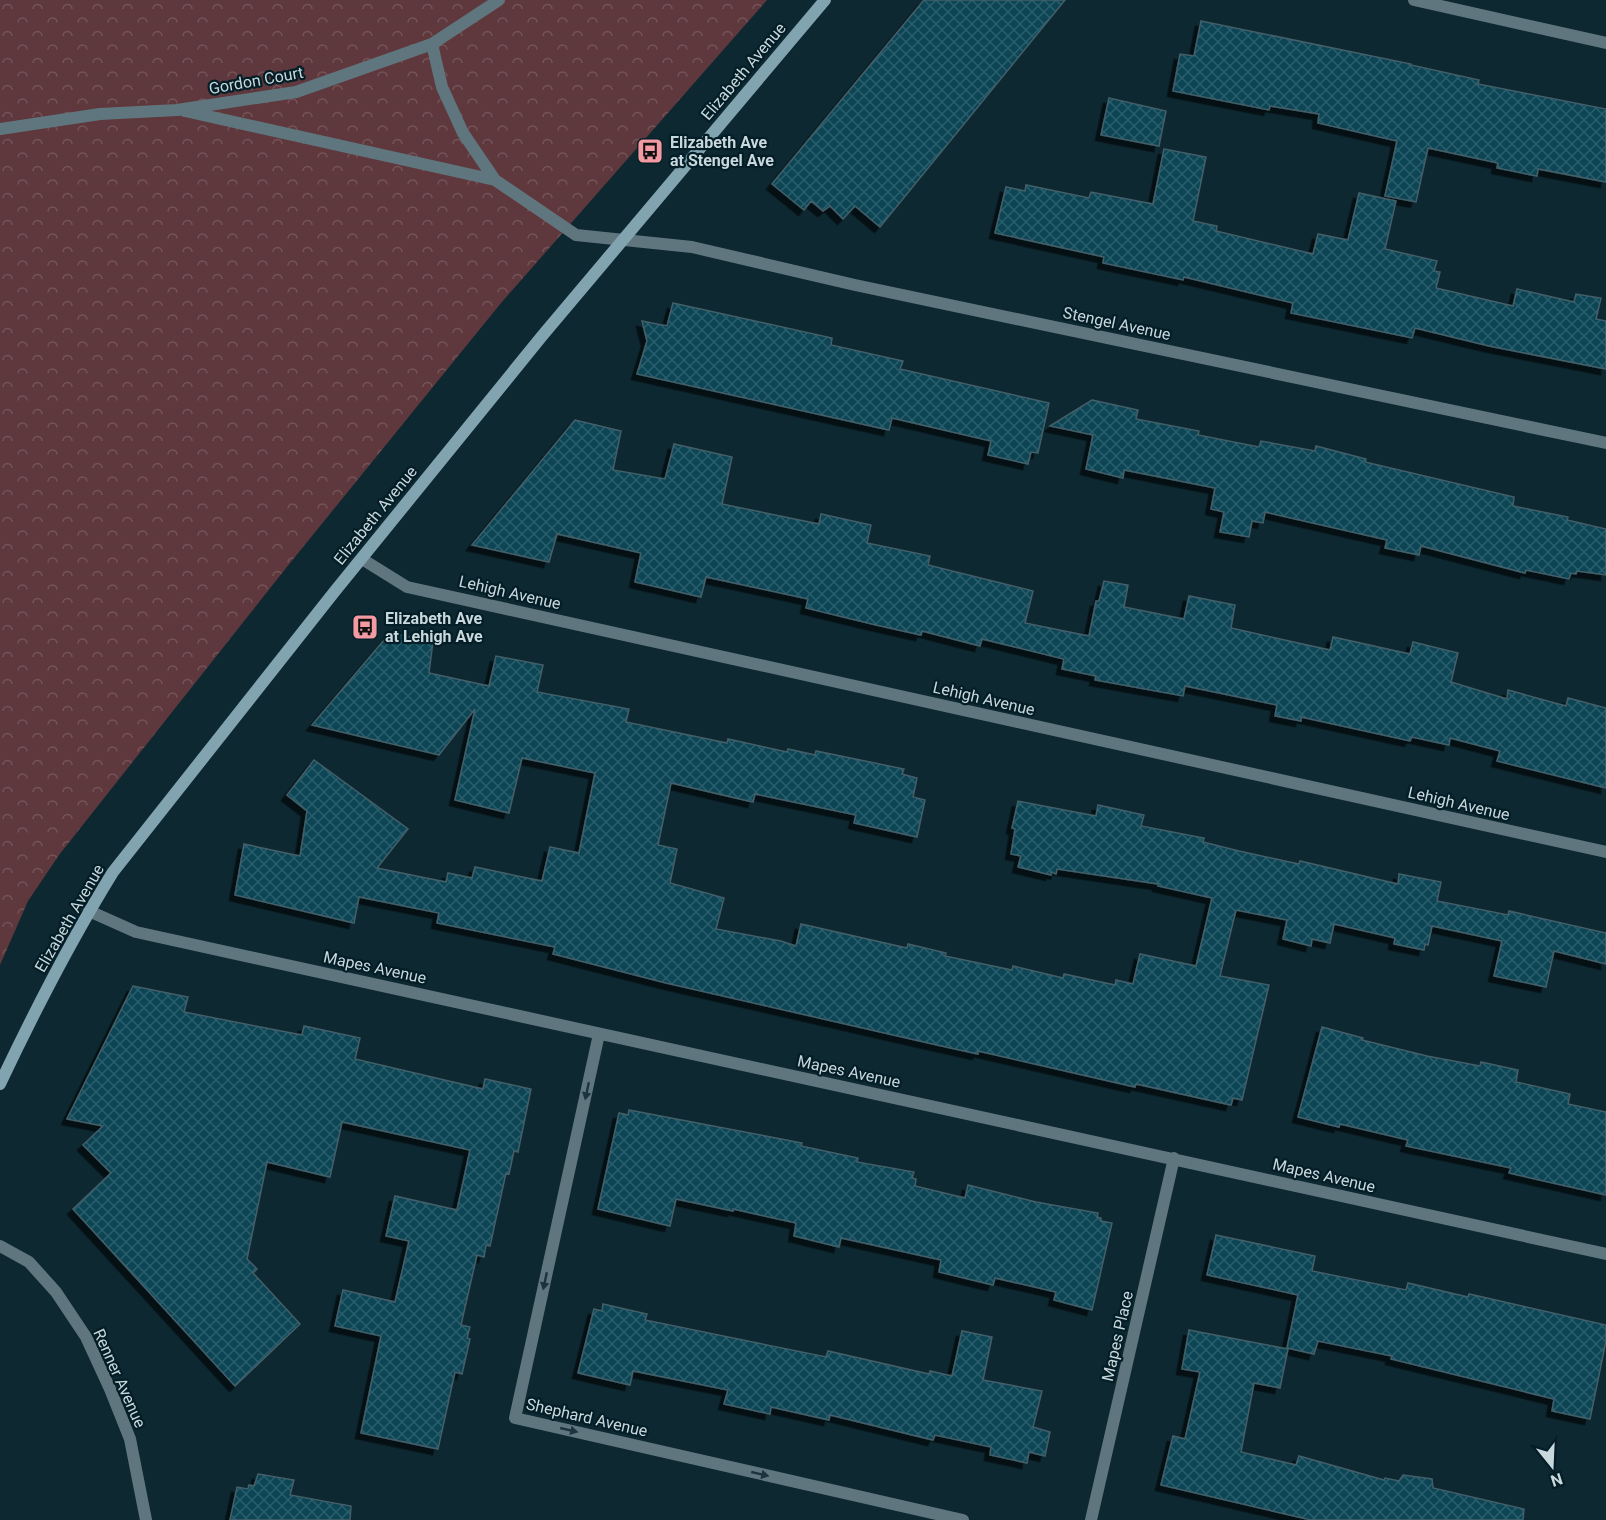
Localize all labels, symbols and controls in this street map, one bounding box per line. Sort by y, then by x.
street label: Elizabeth Avenue [697,19,790,124]
street label: Gordon Court [207,63,305,98]
place label: Elizabeth Ave at Stengel Ave [670,133,774,170]
bus stop icon: Elizabeth Ave at Stengel Ave [635,136,665,166]
street label: Stengel Avenue [1061,303,1173,344]
street label: Elizabeth Avenue [330,462,421,568]
street label: Lehigh Avenue [457,572,563,613]
place label: Elizabeth Ave at Lehigh Ave [385,609,483,646]
bus stop icon: Elizabeth Ave at Lehigh Ave [350,612,380,642]
street label: Lehigh Avenue [931,678,1037,719]
street label: Lehigh Avenue [1406,783,1512,824]
street label: Elizabeth Avenue [31,861,108,976]
street label: Mapes Avenue [322,947,428,988]
street label: Mapes Avenue [796,1051,902,1092]
one-way arrow [582,1082,591,1101]
street label: Mapes Avenue [1271,1154,1377,1197]
one-way arrow [540,1272,549,1291]
street label: Mapes Place [1098,1289,1137,1383]
street label: Renner Avenue [89,1326,150,1431]
street label: Shephard Avenue [524,1394,649,1441]
one-way arrow [560,1426,579,1436]
north arrow [1522,1436,1582,1496]
one-way arrow [750,1469,769,1479]
text: N [1548,1469,1565,1491]

